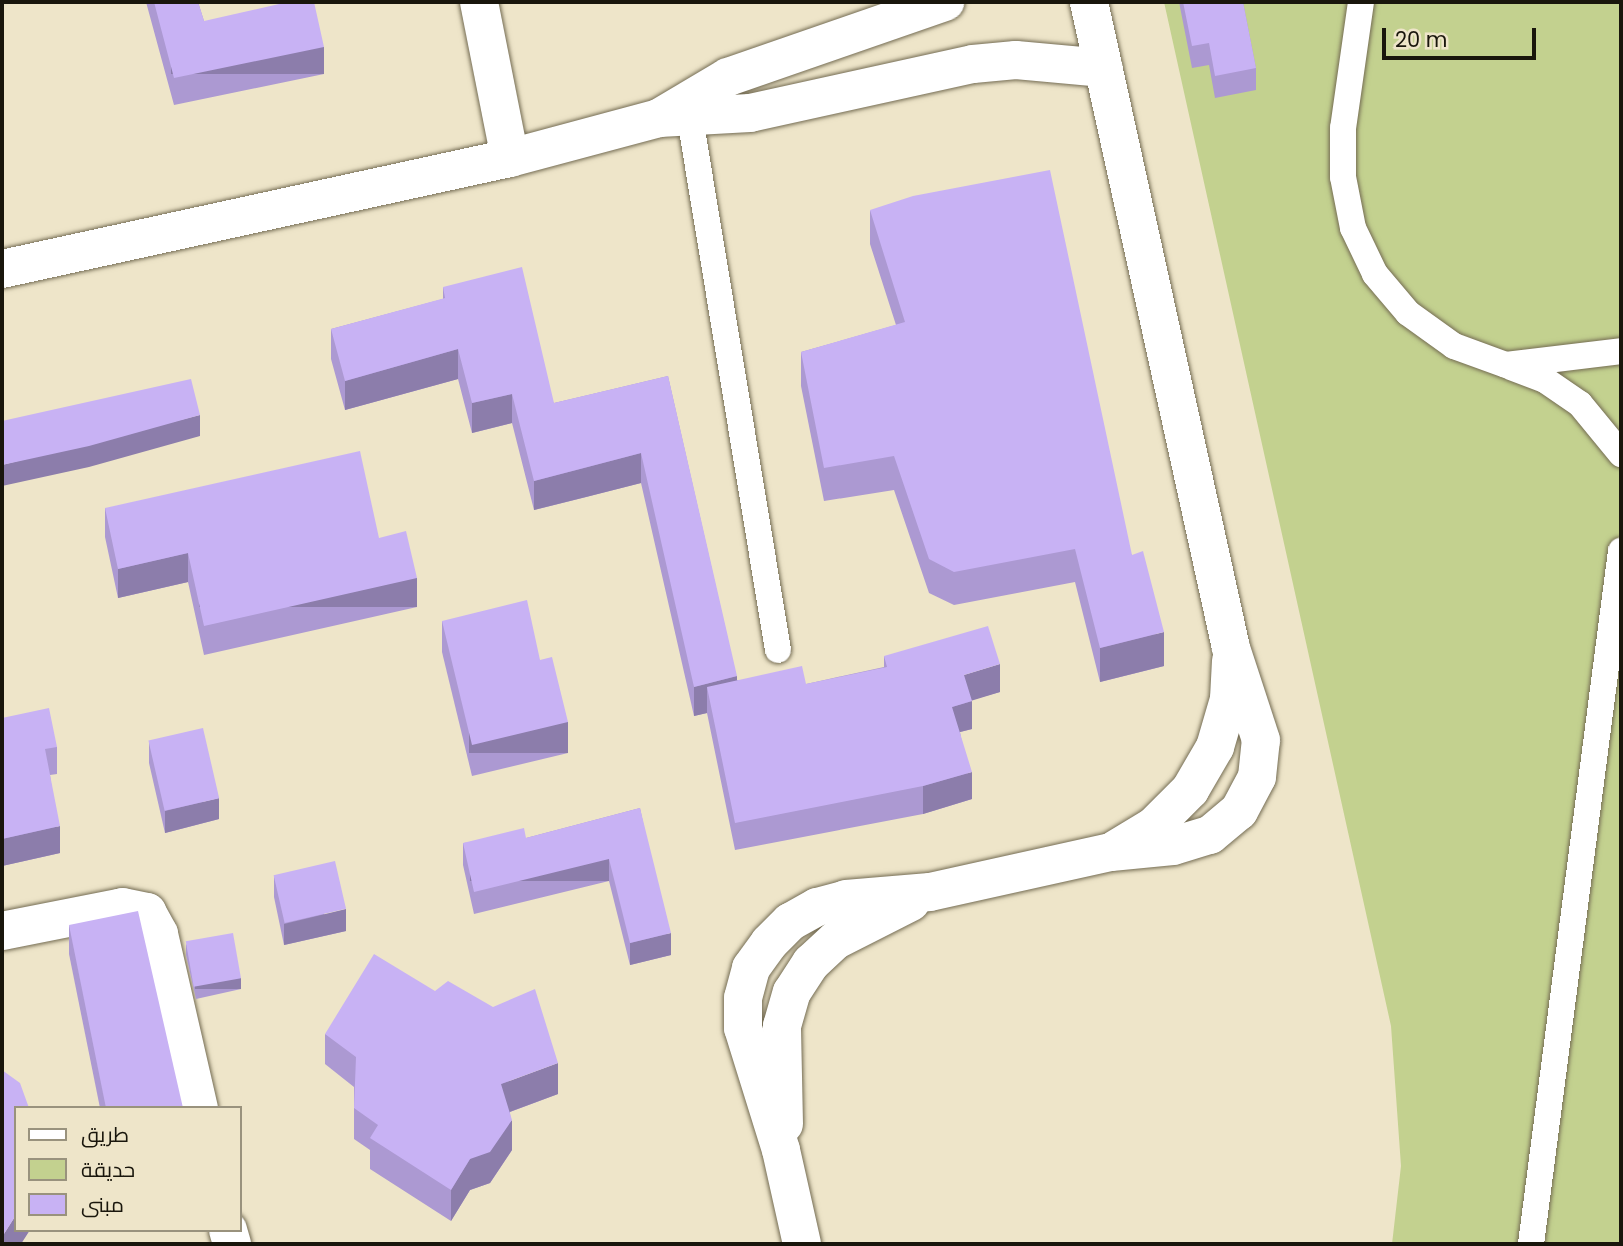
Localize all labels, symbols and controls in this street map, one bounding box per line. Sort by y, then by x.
scale bar [1385,14,1539,58]
text: 20 m [1395,25,1448,54]
legend [14,1106,242,1232]
text: طريق [81,1120,129,1149]
text: حديقة [81,1155,135,1184]
text: مبنى [81,1190,124,1219]

